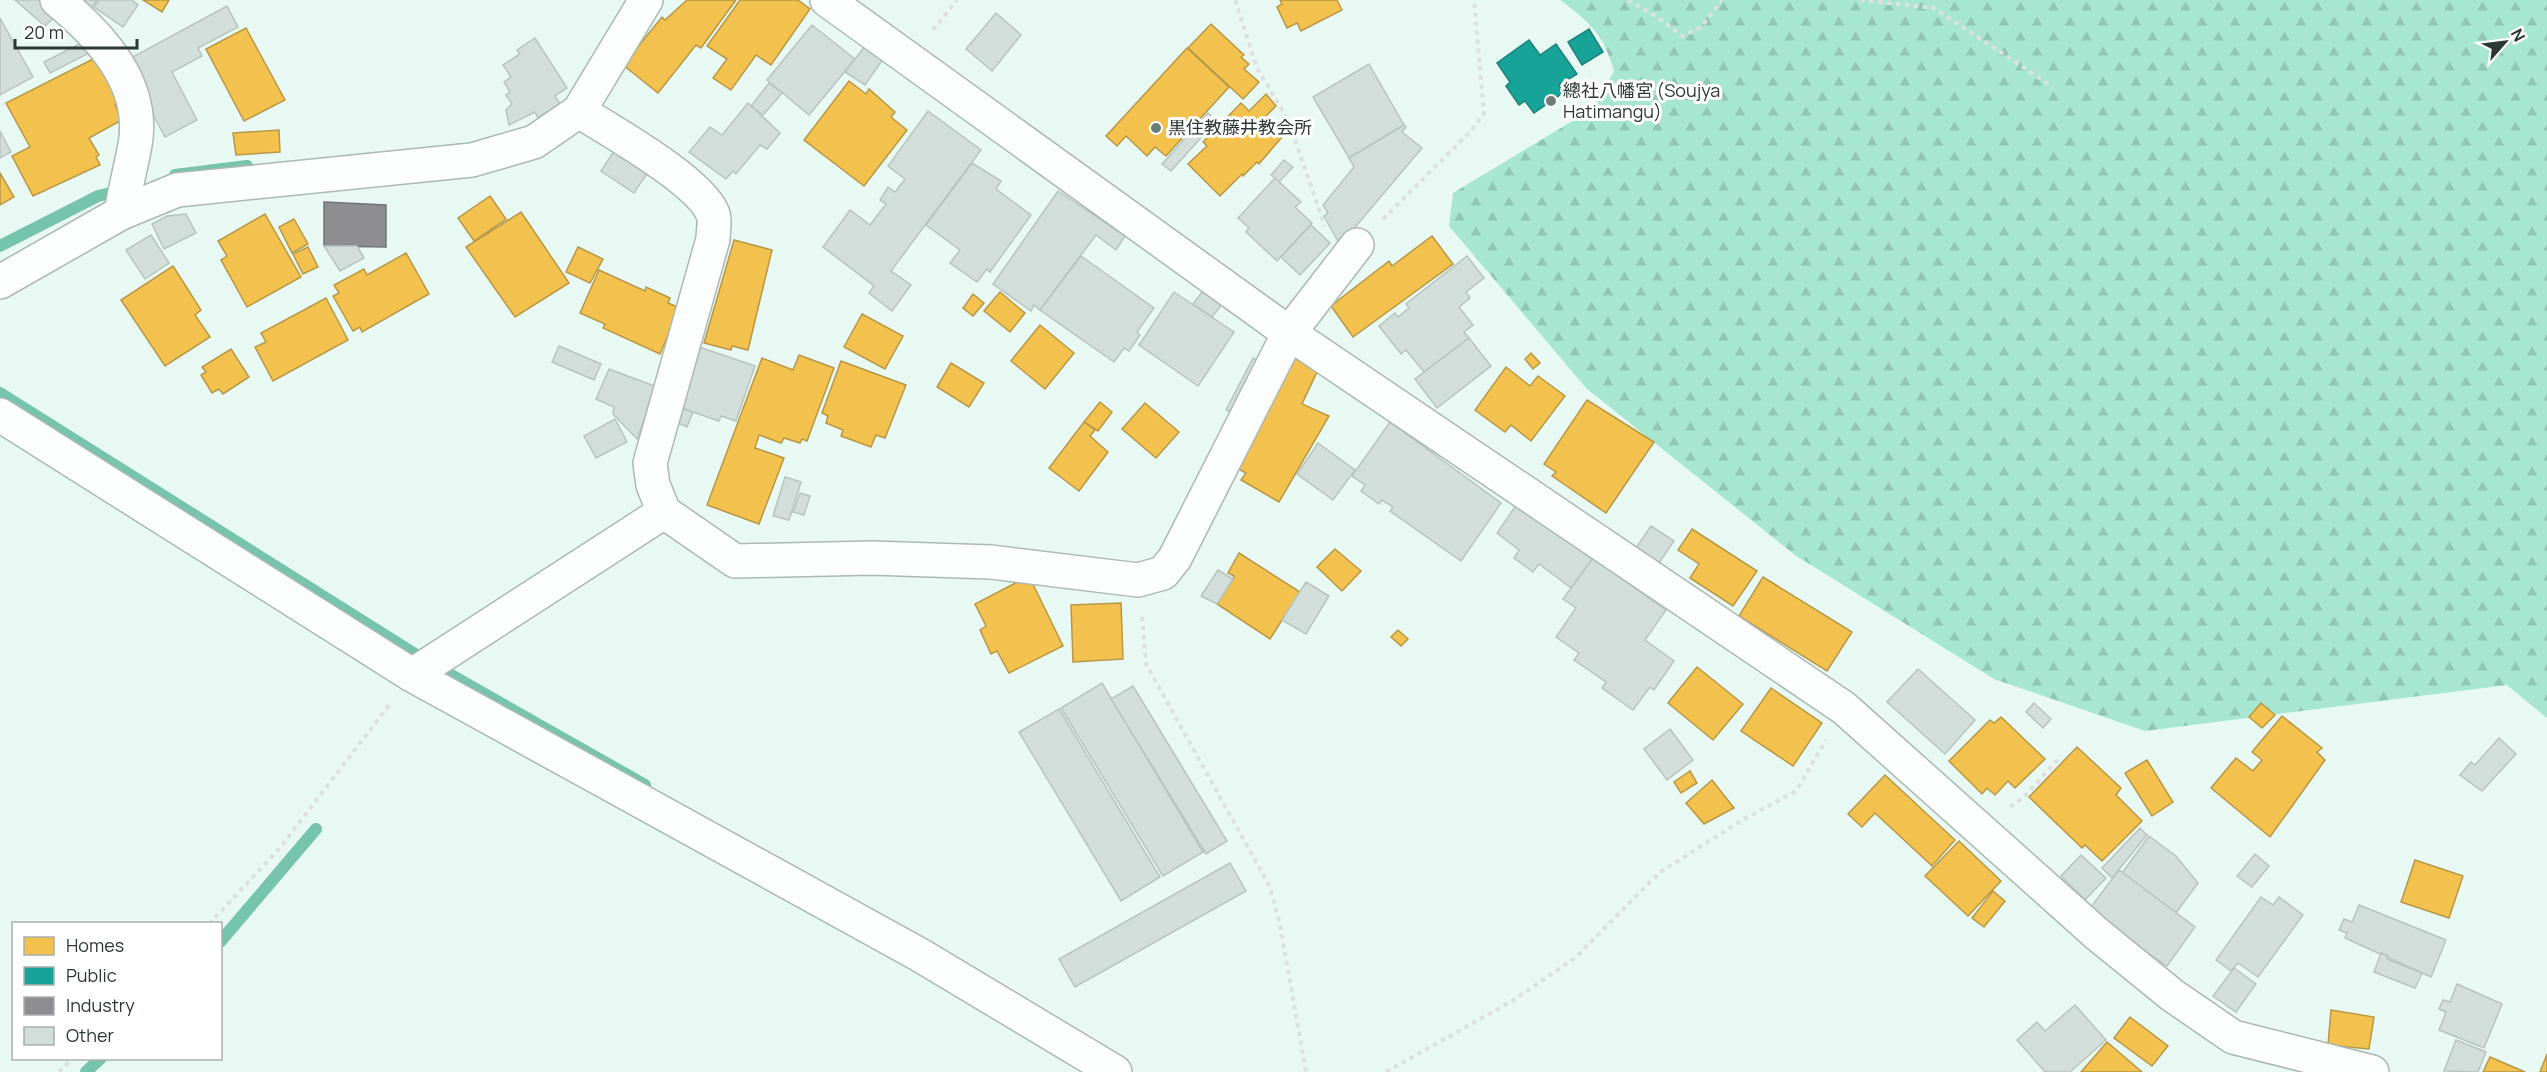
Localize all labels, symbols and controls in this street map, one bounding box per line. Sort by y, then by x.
scale bar [15,12,136,50]
north arrow [2475,12,2535,72]
text: 20 m [24,20,64,44]
text: N [2506,25,2531,45]
place label: 總社八幡宮 (Soujya Hatimangu) [1563,78,1720,123]
marker: 總社八幡宮 (Soujya Hatimangu) [1544,94,1558,108]
place label: 黒住教藤井教会所 [1168,115,1312,139]
marker: 黒住教藤井教会所 [1149,121,1163,135]
legend [12,922,222,1060]
text: Homes [66,933,124,957]
text: Public [66,963,117,987]
text: Industry [66,993,135,1017]
text: Other [66,1023,114,1047]

